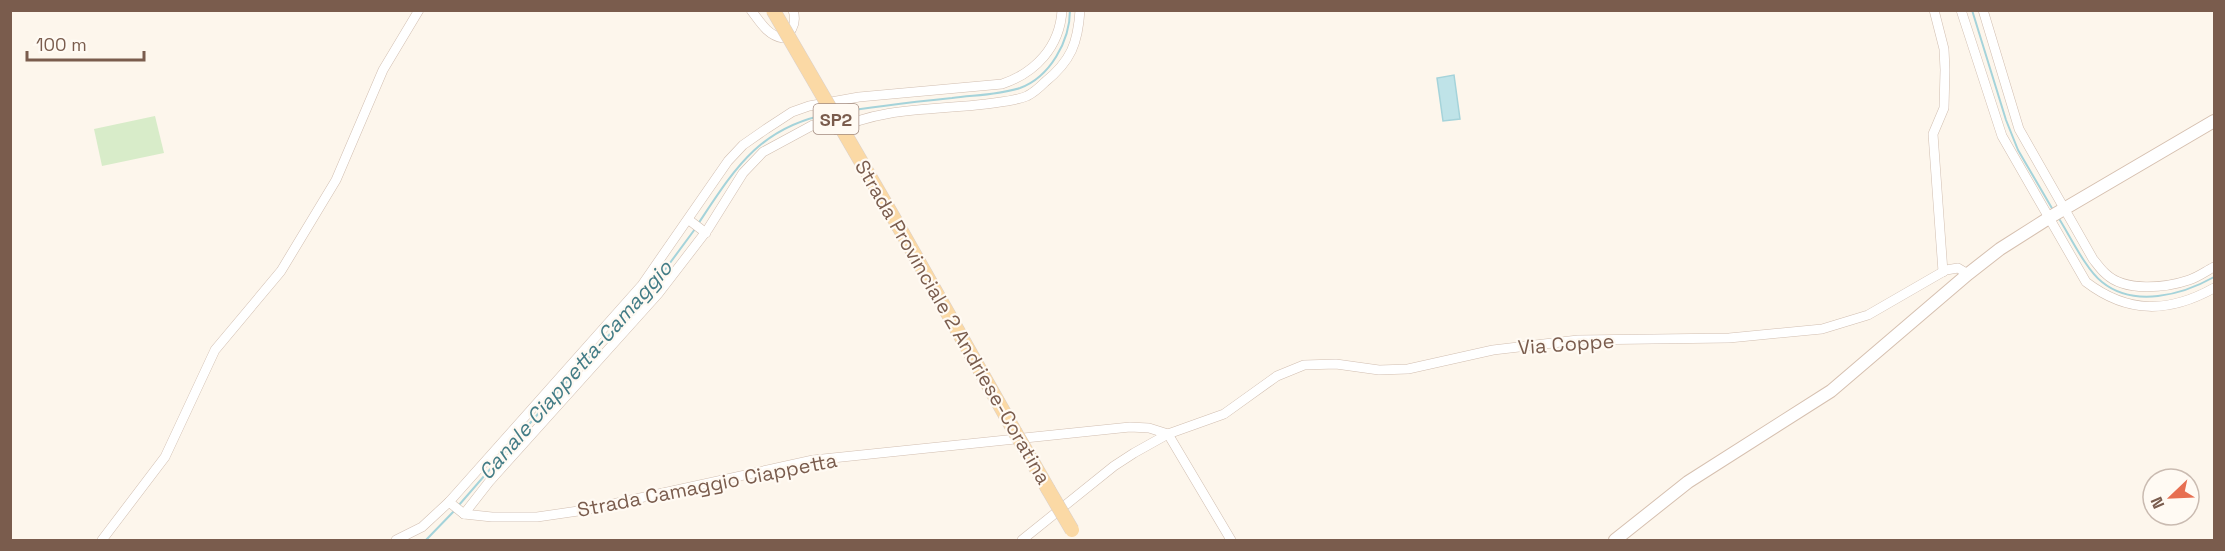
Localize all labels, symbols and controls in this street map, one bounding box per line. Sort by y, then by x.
scale bar [27,24,144,62]
text: 100 m [36,33,87,56]
road number: SP2 [814,104,858,134]
street label: Strada Provinciale 2 Andriese-Coratina [849,155,1057,489]
water label: Canale Ciappetta-Camaggio [472,254,678,485]
street label: Via Coppe [1517,328,1615,360]
street label: Strada Camaggio Ciappetta [575,447,839,523]
north arrow [2141,467,2201,527]
text: N [2146,494,2169,512]

